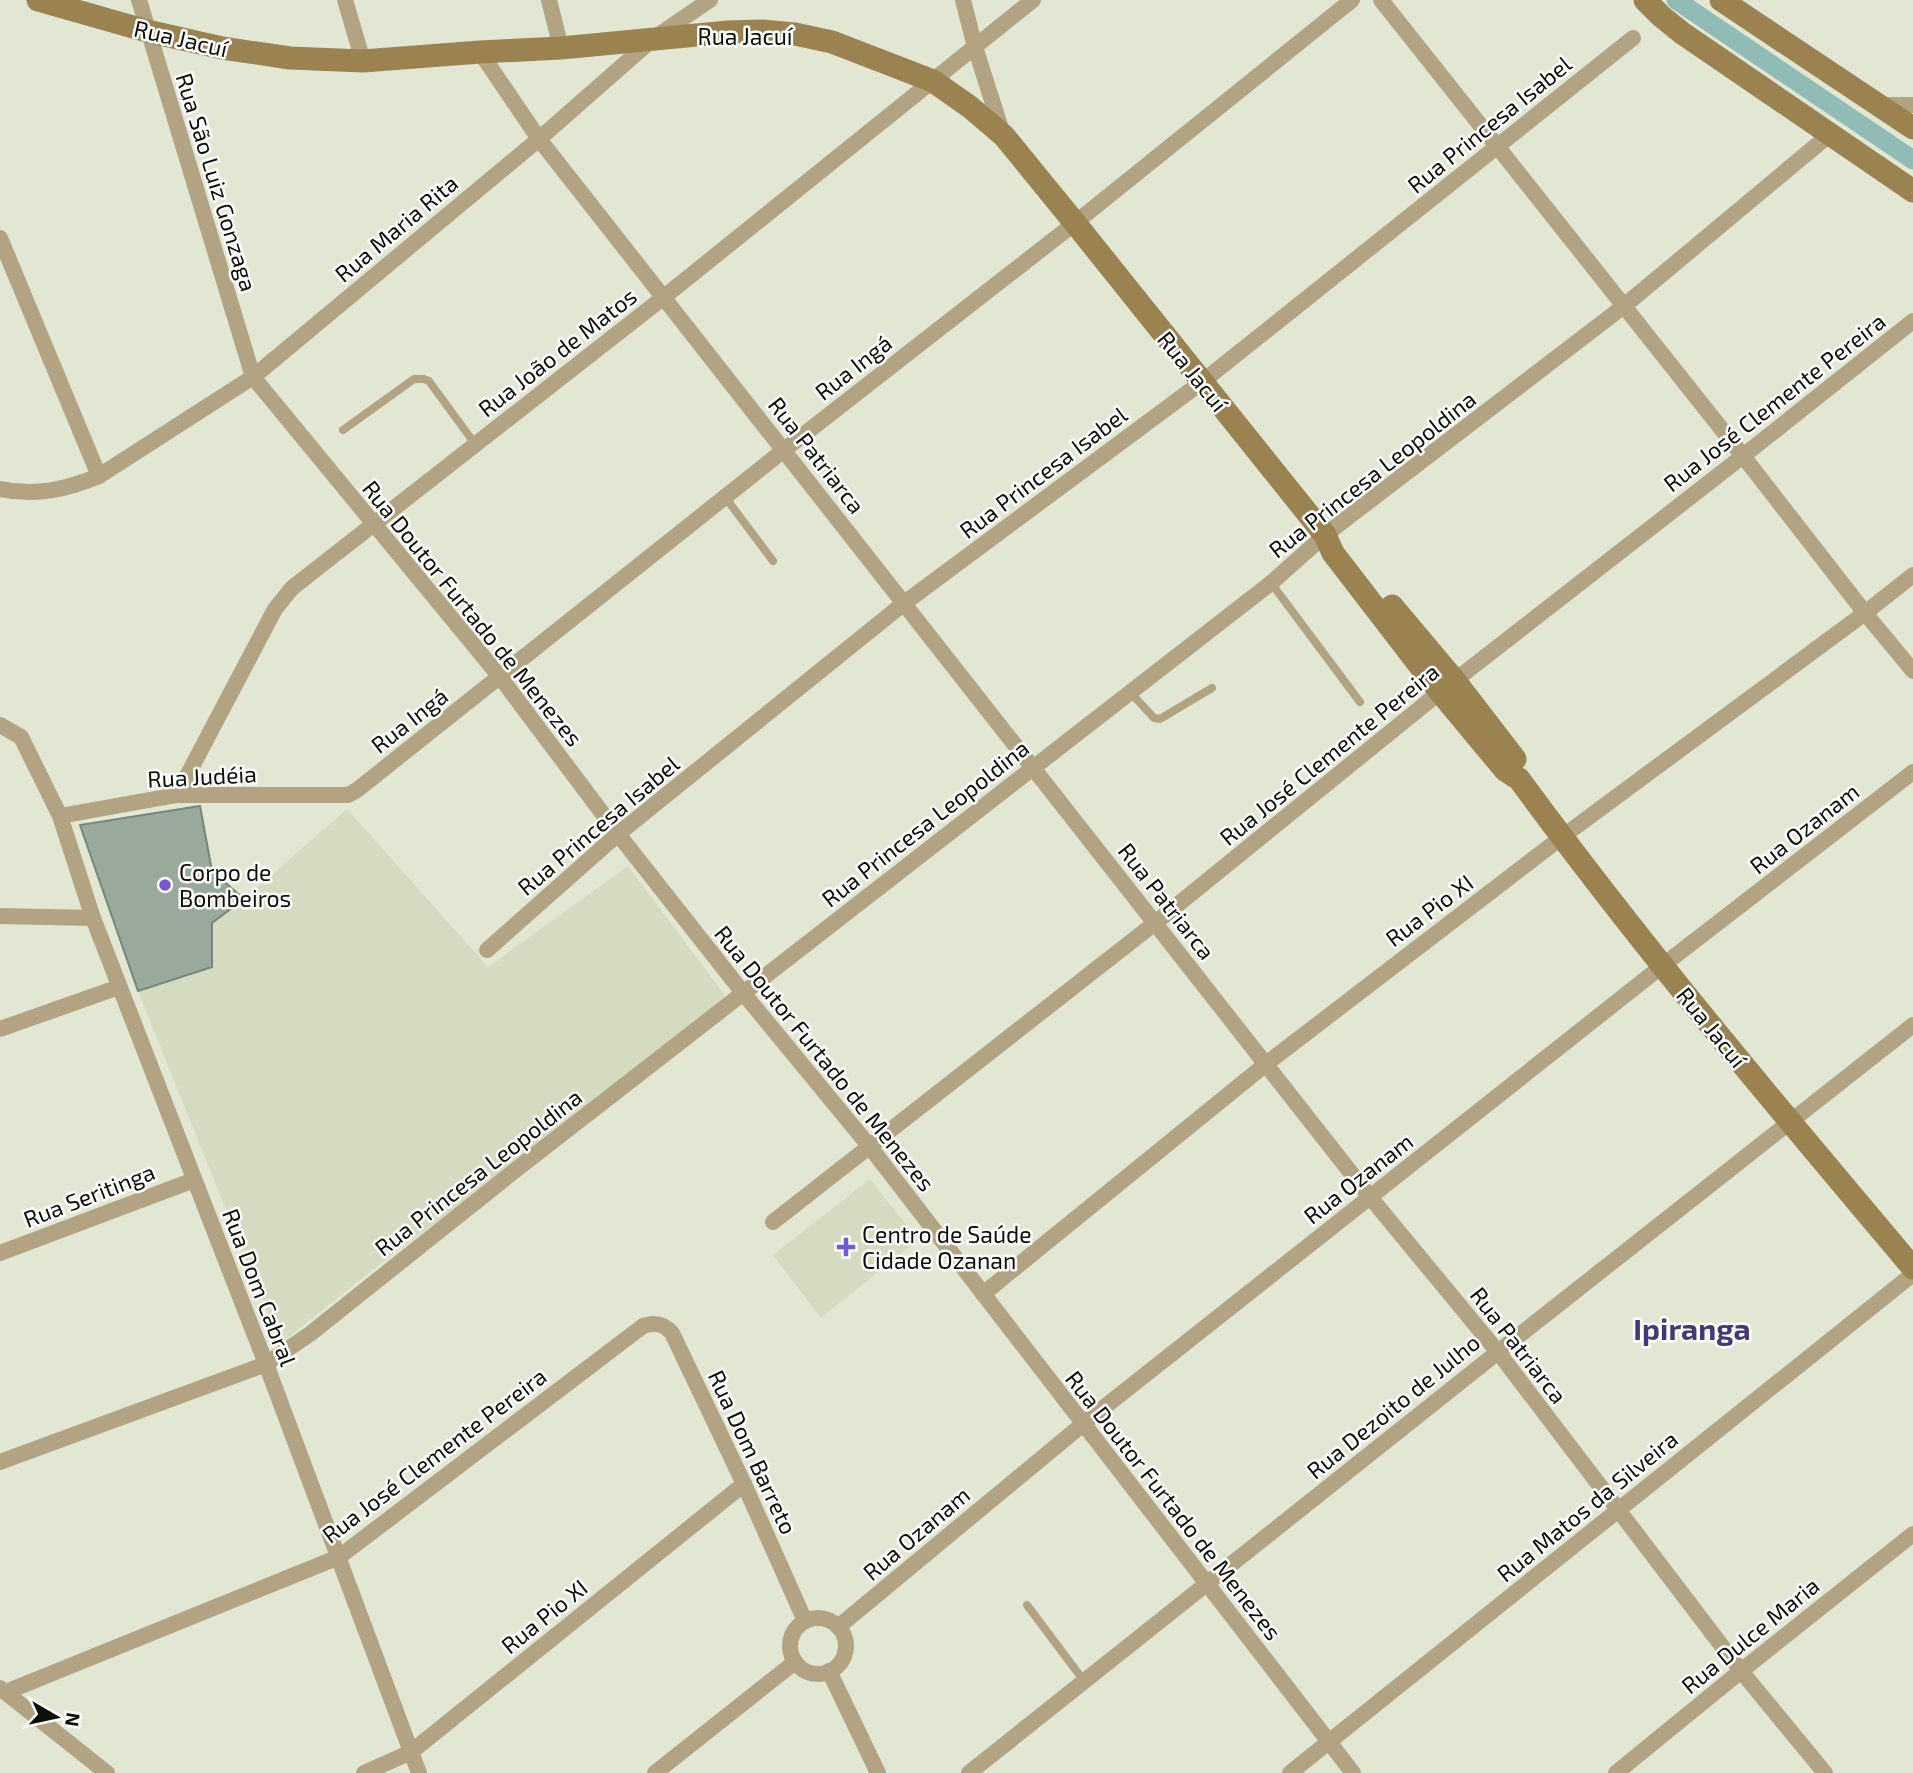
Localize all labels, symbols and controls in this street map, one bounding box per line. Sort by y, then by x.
street label: Rua Jacuí [131,14,232,63]
street label: Rua Jacuí [697,22,794,50]
street label: Rua Princesa Isabel [1402,49,1577,199]
street label: Rua São Luiz Gonzaga [170,69,264,295]
street label: Rua Maria Rita [329,168,463,288]
street label: Rua João de Matos [472,281,642,423]
street label: Rua José Clemente Pereira [1658,307,1890,497]
street label: Rua Jacuí [1152,325,1235,418]
street label: Rua Ingá [809,328,897,406]
street label: Rua Princesa Leopoldina [1263,384,1481,564]
street label: Rua Patriarca [763,391,871,519]
street label: Rua Princesa Isabel [954,400,1132,544]
street label: Rua Doutor Furtado de Menezes [357,474,589,752]
street label: Rua José Clemente Pereira [1214,657,1444,851]
street label: Rua Ingá [365,681,453,759]
street label: Rua Princesa Leopoldina [816,733,1034,913]
street label: Rua Princesa Isabel [511,749,685,901]
street label: Rua Judéia [147,759,257,793]
street label: Rua Ozanam [1744,777,1864,879]
street label: Rua Patriarca [1113,837,1221,965]
place label: Corpo de Bombeiros [179,858,291,912]
street label: Rua Pio XI [1380,868,1478,952]
marker: Corpo de Bombeiros [157,877,173,893]
street label: Rua Doutor Furtado de Menezes [709,919,941,1197]
street label: Rua Jacuí [1671,981,1754,1074]
street label: Rua Princesa Leopoldina [369,1082,587,1262]
street label: Rua Ozanam [1298,1127,1418,1229]
street label: Rua Seritinga [19,1157,159,1233]
street label: Rua Dom Cabral [217,1204,303,1370]
place label: Centro de Saúde Cidade Ozanan [862,1220,1032,1274]
marker: Centro de Saúde Cidade Ozanan [836,1237,856,1257]
street label: Rua Patriarca [1465,1281,1573,1409]
district label: Ipiranga [1633,1310,1751,1346]
street label: Rua Dezoito de Julho [1301,1328,1485,1484]
street label: Rua José Clemente Pereira [316,1361,552,1549]
street label: Rua Dom Barreto [703,1365,803,1539]
street label: Rua Doutor Furtado de Menezes [1060,1365,1288,1645]
street label: Rua Matos da Silveira [1491,1425,1683,1587]
street label: Rua Ozanam [857,1480,975,1586]
street label: Rua Dulce Maria [1675,1571,1825,1699]
street label: Rua Pio XI [495,1573,593,1659]
north arrow [21,1682,91,1752]
text: N [61,1711,86,1728]

